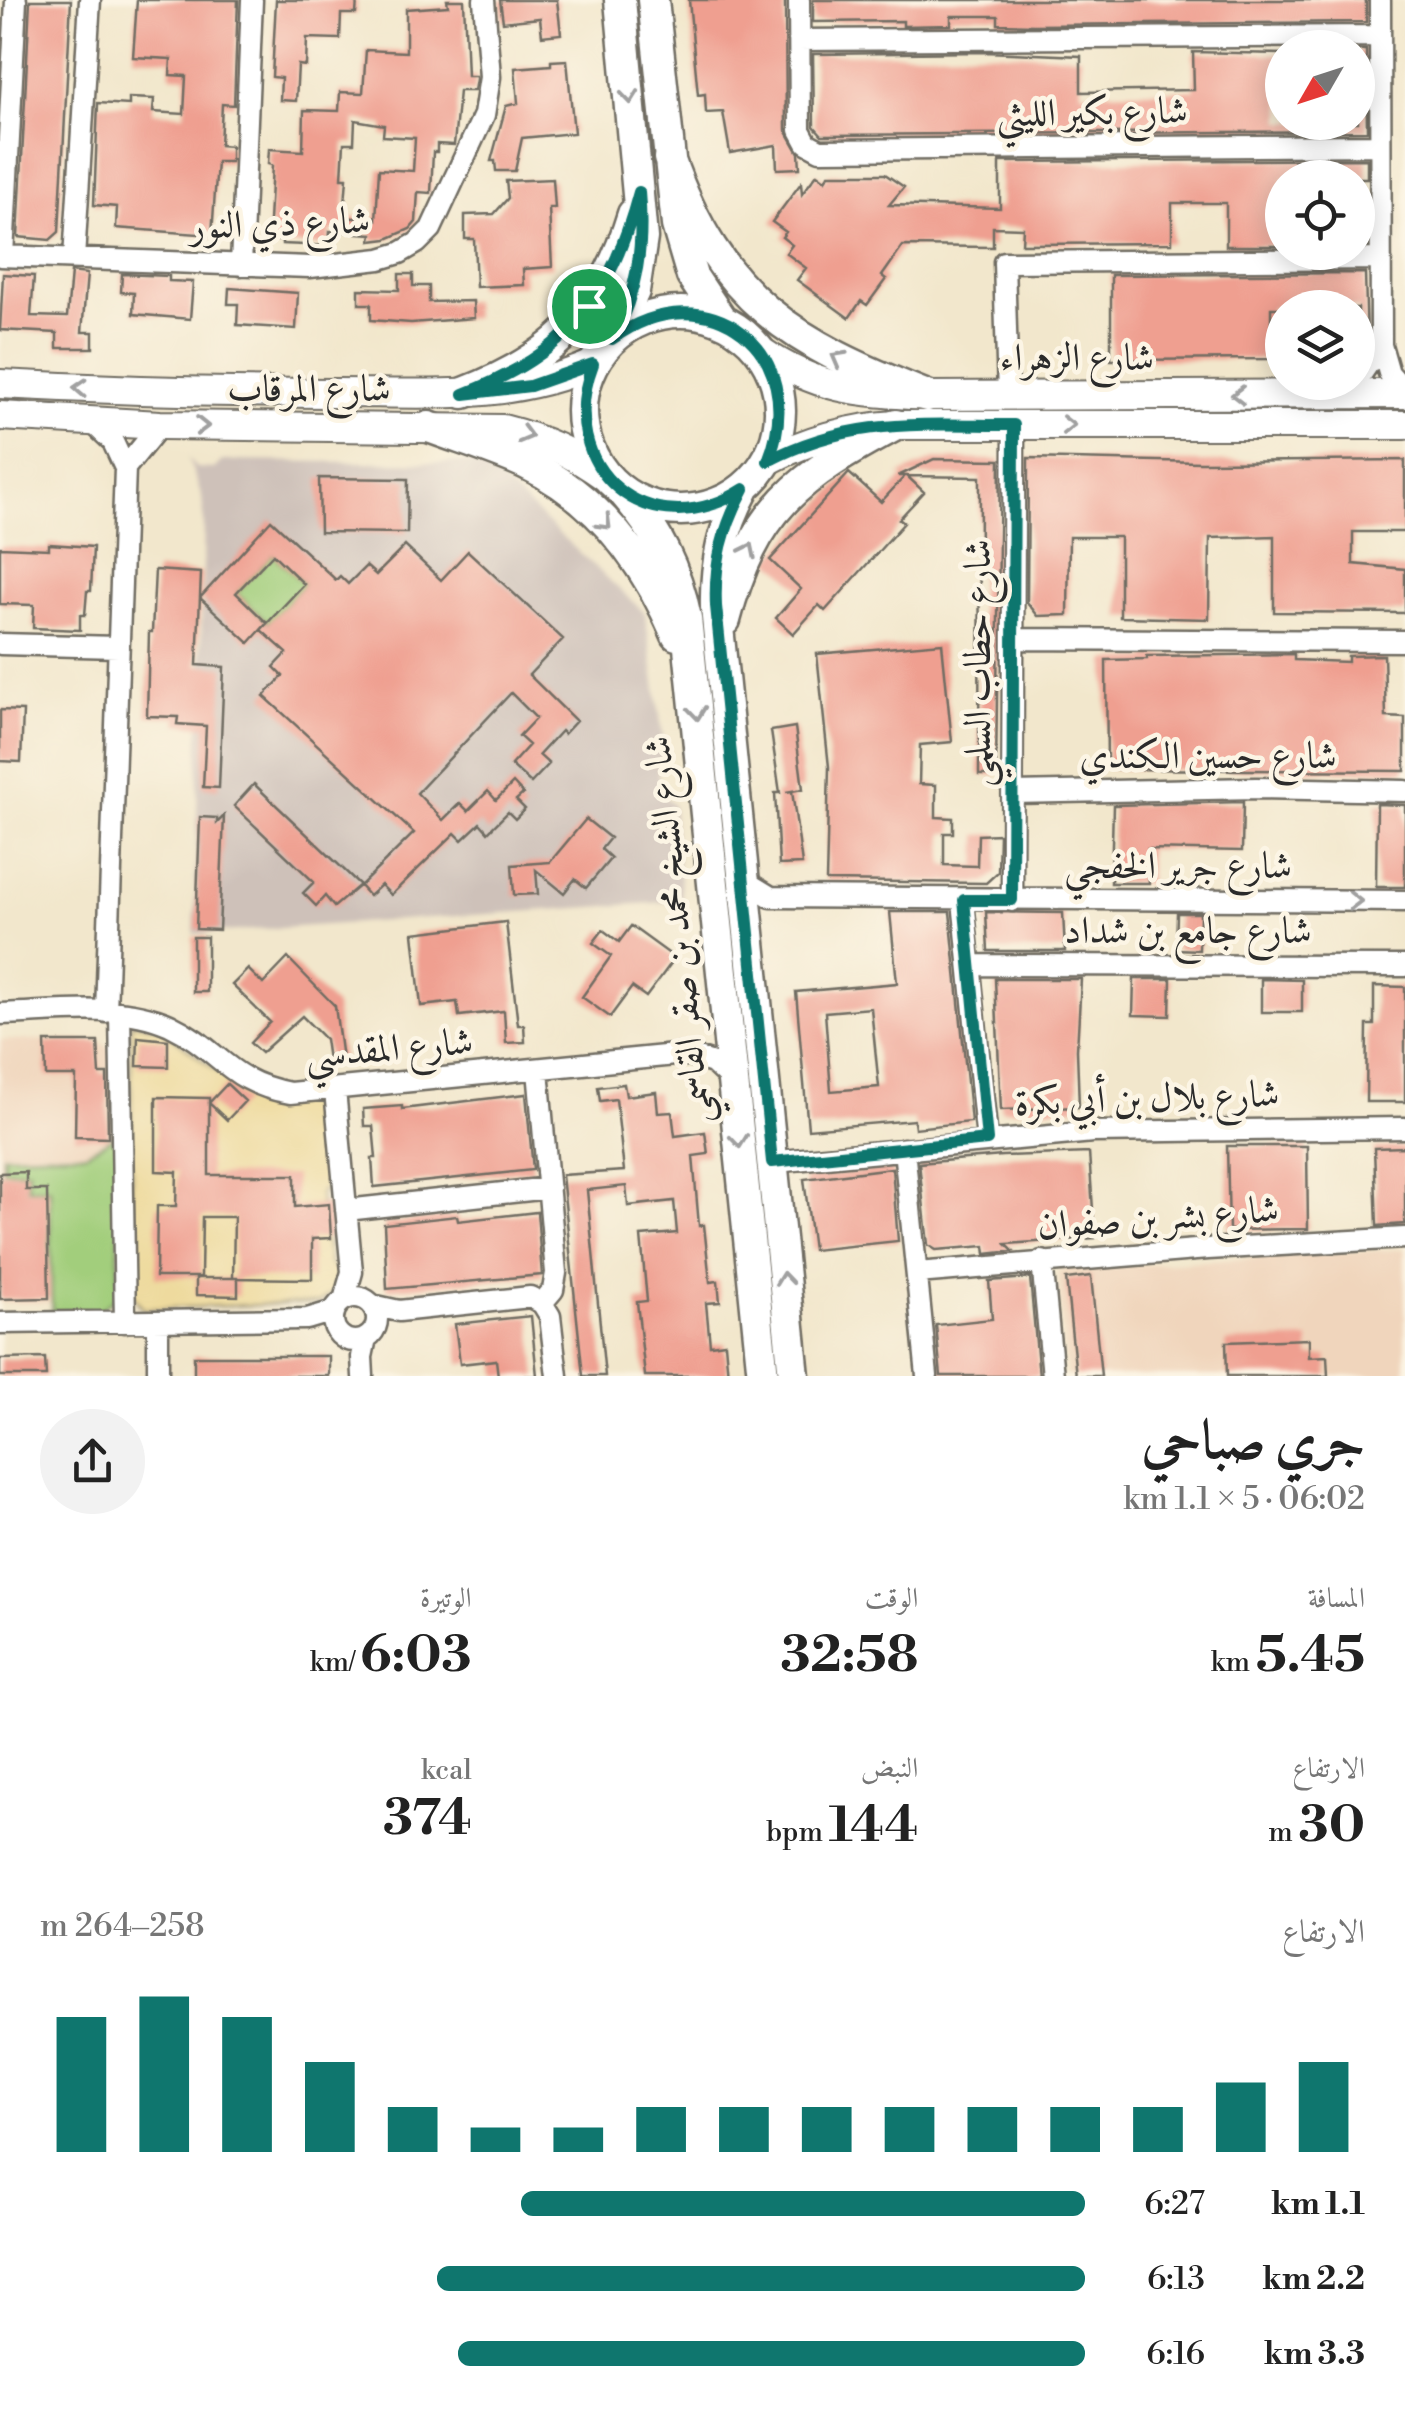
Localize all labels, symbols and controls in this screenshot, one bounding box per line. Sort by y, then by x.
north arrow [1265,30,1375,140]
map controls [1265,30,1375,400]
street label: شارع بكير الليثي [996,88,1188,149]
one-way arrow [618,89,640,105]
button: locate [1265,160,1375,270]
street label: شارع ذي النور [185,197,371,257]
pin [547,264,632,349]
icon: arrive [562,279,617,334]
button: layers [1265,290,1375,400]
street label: شارع الزهراء [1000,335,1154,388]
one-way arrow [830,350,848,370]
street label: شارع المرقاب [227,366,391,419]
one-way arrow [72,378,88,399]
one-way arrow [1229,384,1244,406]
one-way arrow [1062,414,1077,436]
one-way arrow [195,415,211,436]
one-way arrow [517,423,535,444]
one-way arrow [593,511,611,529]
street label: شارع حطاب السلمي [955,539,1013,787]
one-way arrow [737,542,757,560]
one-way arrow [685,705,707,721]
street label: شارع الشيخ محمد بن صقر القاسمي [634,733,733,1126]
street label: شارع حسين الكندي [1079,733,1337,786]
street label: شارع جرير الخفجي [1064,843,1292,901]
one-way arrow [1348,890,1363,912]
street label: شارع جامع بن شداد [1064,908,1312,964]
street label: شارع المقدسي [303,1018,476,1090]
street label: شارع بلال بن أبي بكرة [1014,1067,1281,1133]
one-way arrow [728,1133,750,1149]
street label: شارع بشر بن صفوان [1036,1186,1281,1256]
one-way arrow [773,1271,795,1287]
text: جري صباحي [1141,1407,1365,1476]
button: share [40,1409,145,1514]
text: 06:02 · 5 × 1.1 km [1123,1479,1365,1519]
text: الوتيرة [420,1581,472,1616]
text: الوقت [865,1581,918,1616]
text: المسافة [1308,1581,1365,1616]
text: 6:03 [360,1625,472,1687]
text: 32:58 [780,1625,918,1687]
text: 5.45 [1256,1625,1365,1687]
text: /km [310,1645,360,1680]
text: km [1211,1645,1256,1680]
text: النبض [861,1751,918,1786]
text: الارتفاع [1292,1751,1365,1786]
text: kcal [421,1753,472,1788]
text: 374 [383,1788,472,1850]
text: 144 [829,1795,918,1857]
text: 30 [1299,1795,1365,1857]
text: bpm [766,1815,829,1850]
text: m [1268,1815,1299,1850]
text: 258–264 m [40,1906,205,1946]
text: الارتفاع [1282,1912,1365,1952]
text: 6:27 [1144,2184,1205,2224]
text: 1.1 km [1271,2184,1365,2224]
text: 6:13 [1147,2259,1205,2299]
text: 2.2 km [1262,2259,1365,2299]
text: 6:16 [1146,2334,1205,2374]
text: 3.3 km [1264,2334,1365,2374]

